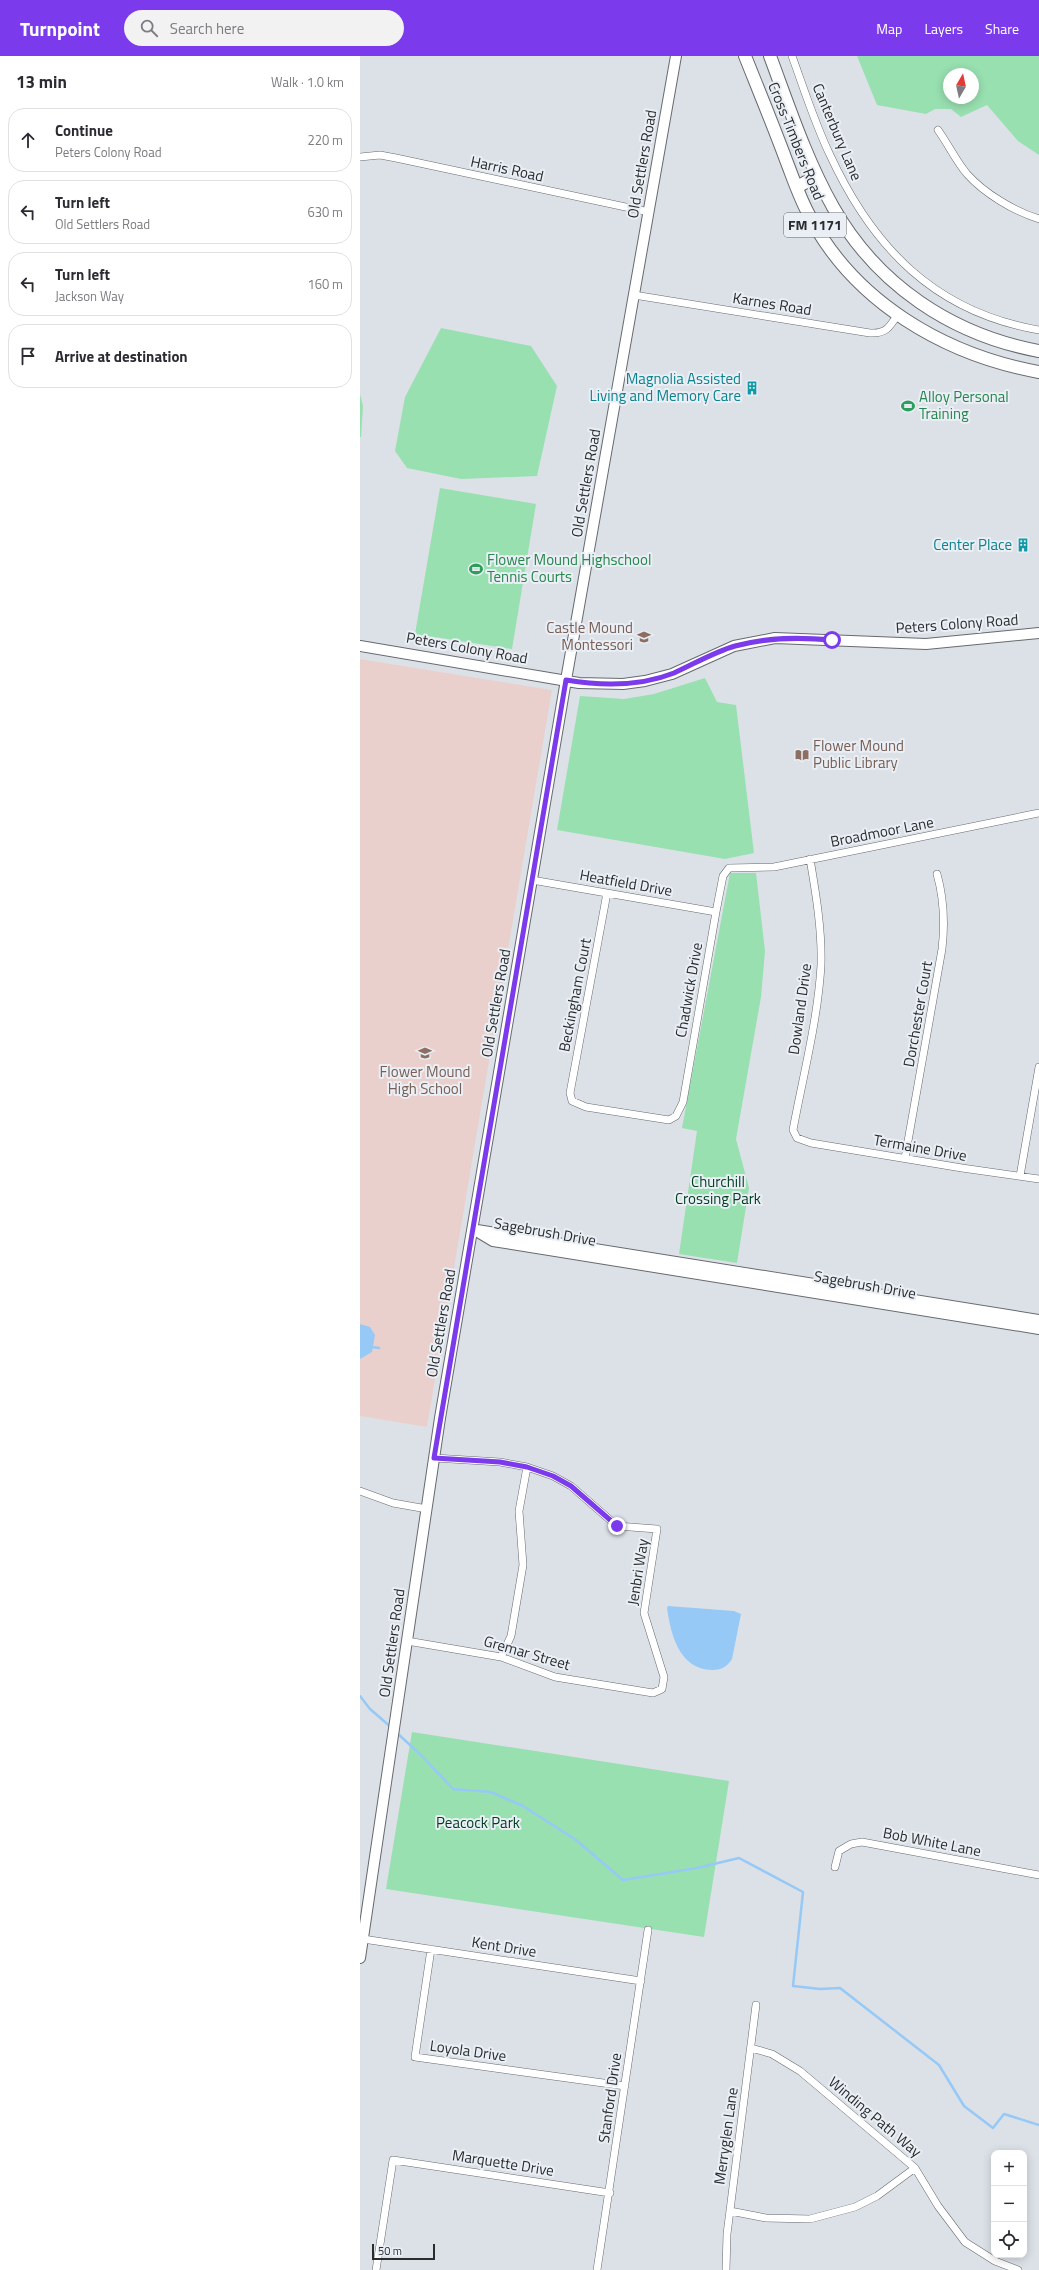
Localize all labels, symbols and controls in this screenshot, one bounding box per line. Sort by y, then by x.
search box [124,10,404,46]
text: Turnpoint [20,14,100,43]
icon: search [138,17,160,39]
text: Search here [170,17,244,40]
text: Map [876,18,902,39]
text: Layers [924,18,963,39]
text: Share [985,18,1019,39]
north arrow [943,68,979,104]
text: 13 min [16,69,67,95]
text: Walk · 1.0 km [271,72,344,92]
street label: Cross Timbers Road [762,78,831,203]
street label: Canterbury Lane [807,80,868,184]
street label: Old Settlers Road [621,108,662,220]
text: Continue [55,119,113,142]
icon: ahead [17,129,39,151]
text: 220 m [307,130,343,150]
text: Peters Colony Road [55,142,162,162]
street label: Harris Road [468,150,546,187]
text: Turn left [55,191,110,214]
icon: left [17,201,39,223]
text: 630 m [307,202,343,222]
road number: FM 1171 [784,213,846,237]
text: Old Settlers Road [55,214,150,234]
text: Turn left [55,263,110,286]
icon: left [17,273,39,295]
text: 160 m [307,274,343,294]
text: Jackson Way [55,286,124,306]
street label: Karnes Road [731,286,813,321]
icon: arrive [17,345,39,367]
text: Arrive at destination [55,345,188,368]
place label: Magnolia Assisted Living and Memory Care [590,367,741,407]
building icon: Magnolia Assisted Living and Memory Care [744,380,760,396]
place label: Alloy Personal Training [919,385,1009,425]
sports icon: Alloy Personal Training [900,398,916,414]
street label: Old Settlers Road [565,427,606,539]
place label: Center Place [933,533,1012,556]
building icon: Center Place [1015,537,1031,553]
place label: Flower Mound Highschool Tennis Courts [487,548,651,588]
sports icon: Flower Mound Highschool Tennis Courts [468,561,484,577]
street label: Peters Colony Road [895,608,1019,639]
place label: Castle Mound Montessori [546,616,633,656]
street label: Peters Colony Road [405,626,530,670]
school or university icon: Castle Mound Montessori [636,629,652,645]
route start [823,631,841,649]
place label: Flower Mound Public Library [813,734,904,774]
library icon: Flower Mound Public Library [794,747,810,763]
street label: Broadmoor Lane [828,810,936,853]
street label: Heatfield Drive [578,863,674,902]
street label: Beckingham Court [552,935,597,1054]
street label: Chadwick Drive [669,941,708,1039]
street label: Old Settlers Road [475,947,516,1059]
street label: Dorchester Court [897,958,938,1069]
street label: Dowland Drive [782,962,817,1056]
school or university icon: Flower Mound High School [417,1045,433,1061]
place label: Flower Mound High School [379,1060,471,1100]
street label: Termaine Drive [872,1128,969,1167]
park label: Churchill Crossing Park [675,1170,761,1210]
street label: Sagebrush Drive [492,1211,598,1252]
street label: Sagebrush Drive [812,1264,918,1305]
street label: Old Settlers Road [420,1267,461,1379]
route end [608,1517,626,1535]
street label: Jenbri Way [621,1537,654,1607]
street label: Old Settlers Road [372,1587,411,1699]
street label: Gremar Street [481,1629,574,1676]
park label: Peacock Park [436,1811,520,1834]
street label: Bob White Lane [881,1821,983,1862]
street label: Kent Drive [470,1930,538,1963]
street label: Loyola Drive [428,2034,508,2067]
street label: Stanford Drive [592,2051,627,2144]
street label: Winding Path Way [824,2071,927,2163]
street label: Merryglen Lane [707,2086,744,2186]
street label: Marquette Drive [451,2143,556,2182]
map controls [991,2150,1027,2258]
button: + [991,2150,1027,2186]
button: − [991,2186,1027,2222]
button: locate [991,2222,1027,2258]
scale bar [372,2242,435,2261]
text: 50 m [378,2243,402,2259]

